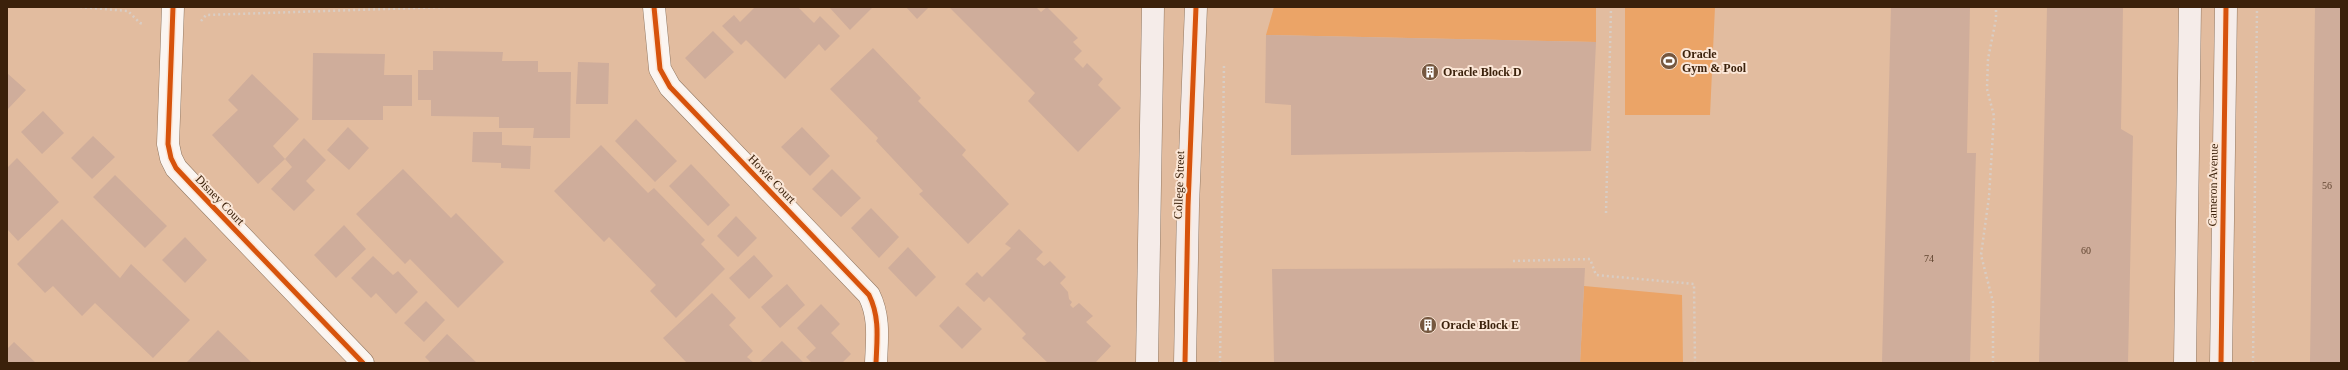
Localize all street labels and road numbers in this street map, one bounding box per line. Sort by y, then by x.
street label: Cameron Avenue [2205,144,2221,226]
street label: College Street [1171,150,1187,219]
street label: Howie Court [745,152,799,207]
street label: Disney Court [193,172,248,228]

